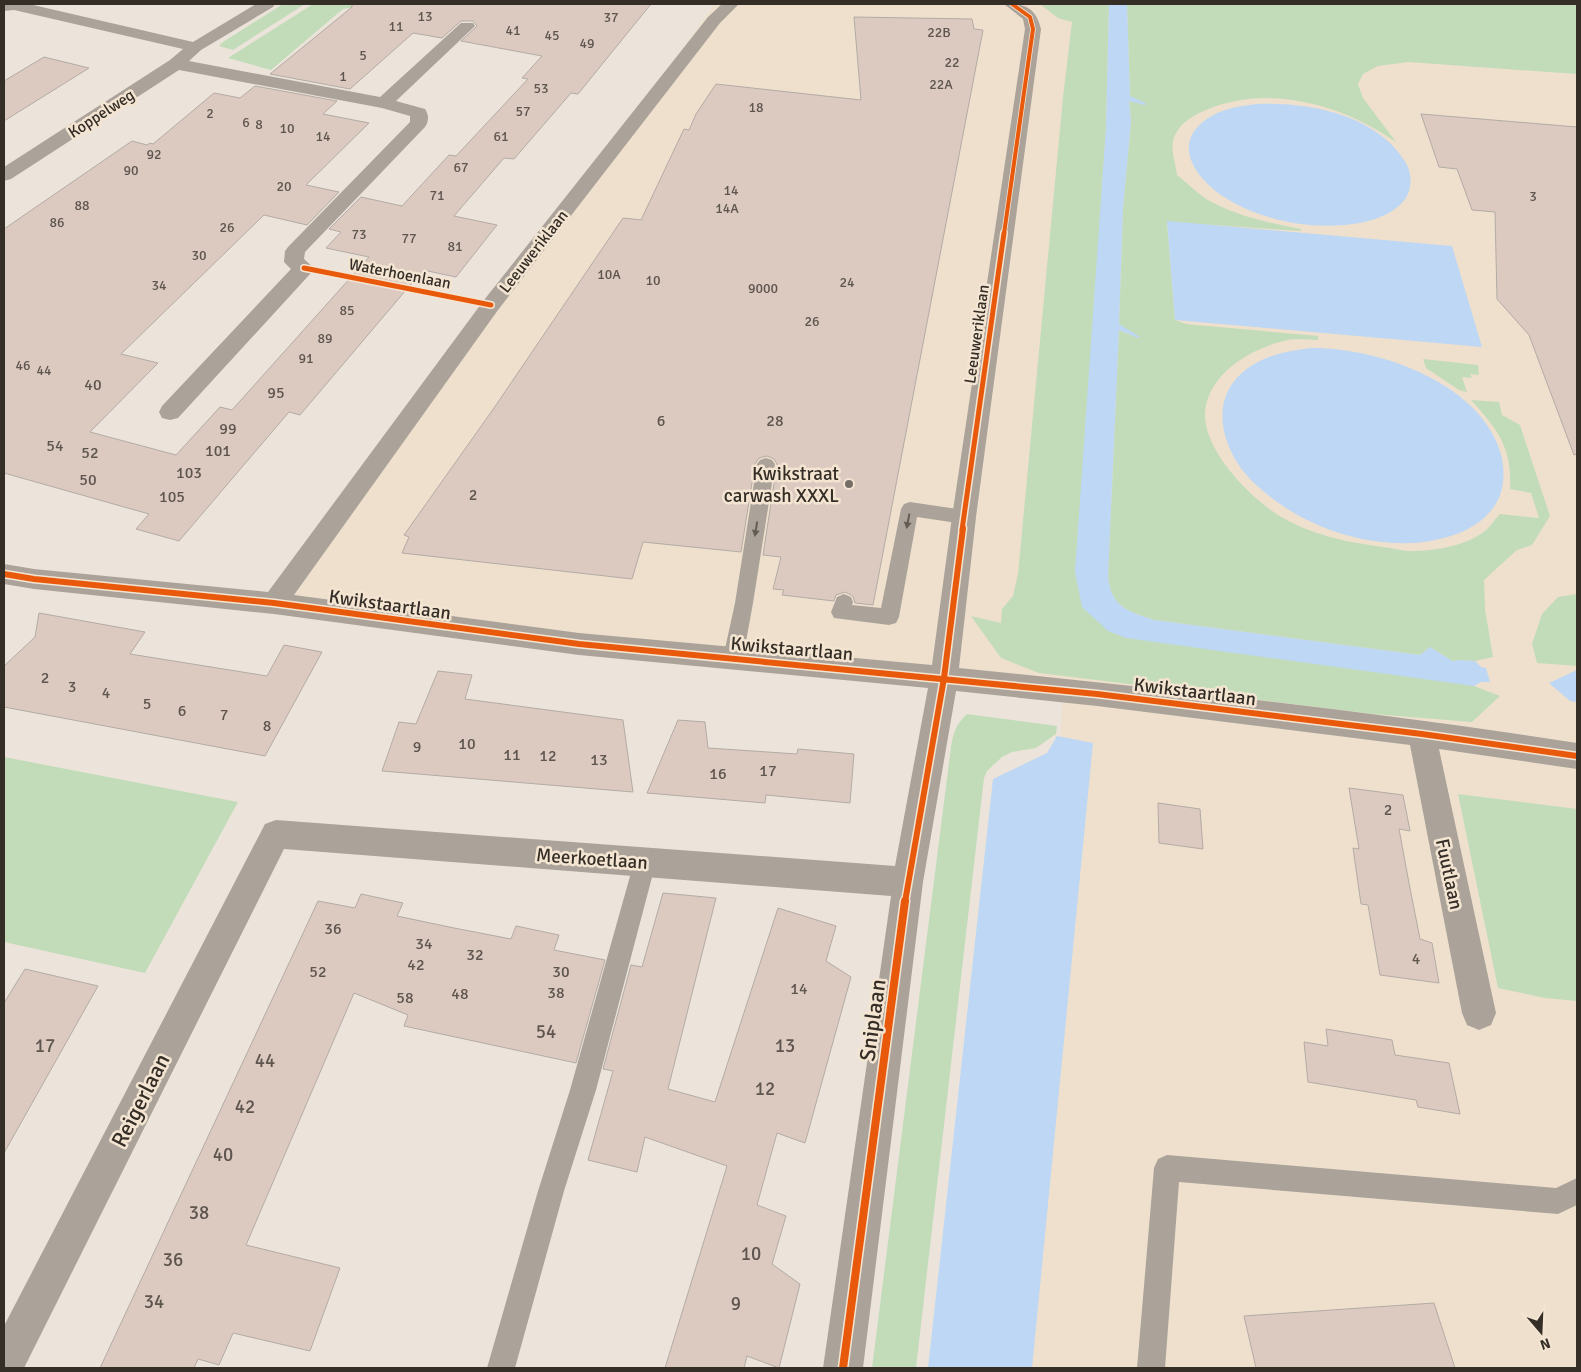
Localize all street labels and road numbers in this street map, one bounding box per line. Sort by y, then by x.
street label: Koppelweg [65,85,138,143]
street label: Leeuweriklaan [495,206,572,297]
street label: Waterhoenlaan [347,254,453,294]
street label: Leeuweriklaan [960,283,994,385]
street label: Kwikstaartlaan [327,585,452,625]
street label: Kwikstaartlaan [730,632,854,666]
street label: Kwikstaartlaan [1132,673,1257,711]
street label: Fuutlaan [1430,836,1468,912]
street label: Meerkoetlaan [535,843,649,875]
street label: Sniplaan [853,977,892,1063]
street label: Reigerlaan [105,1049,175,1152]

